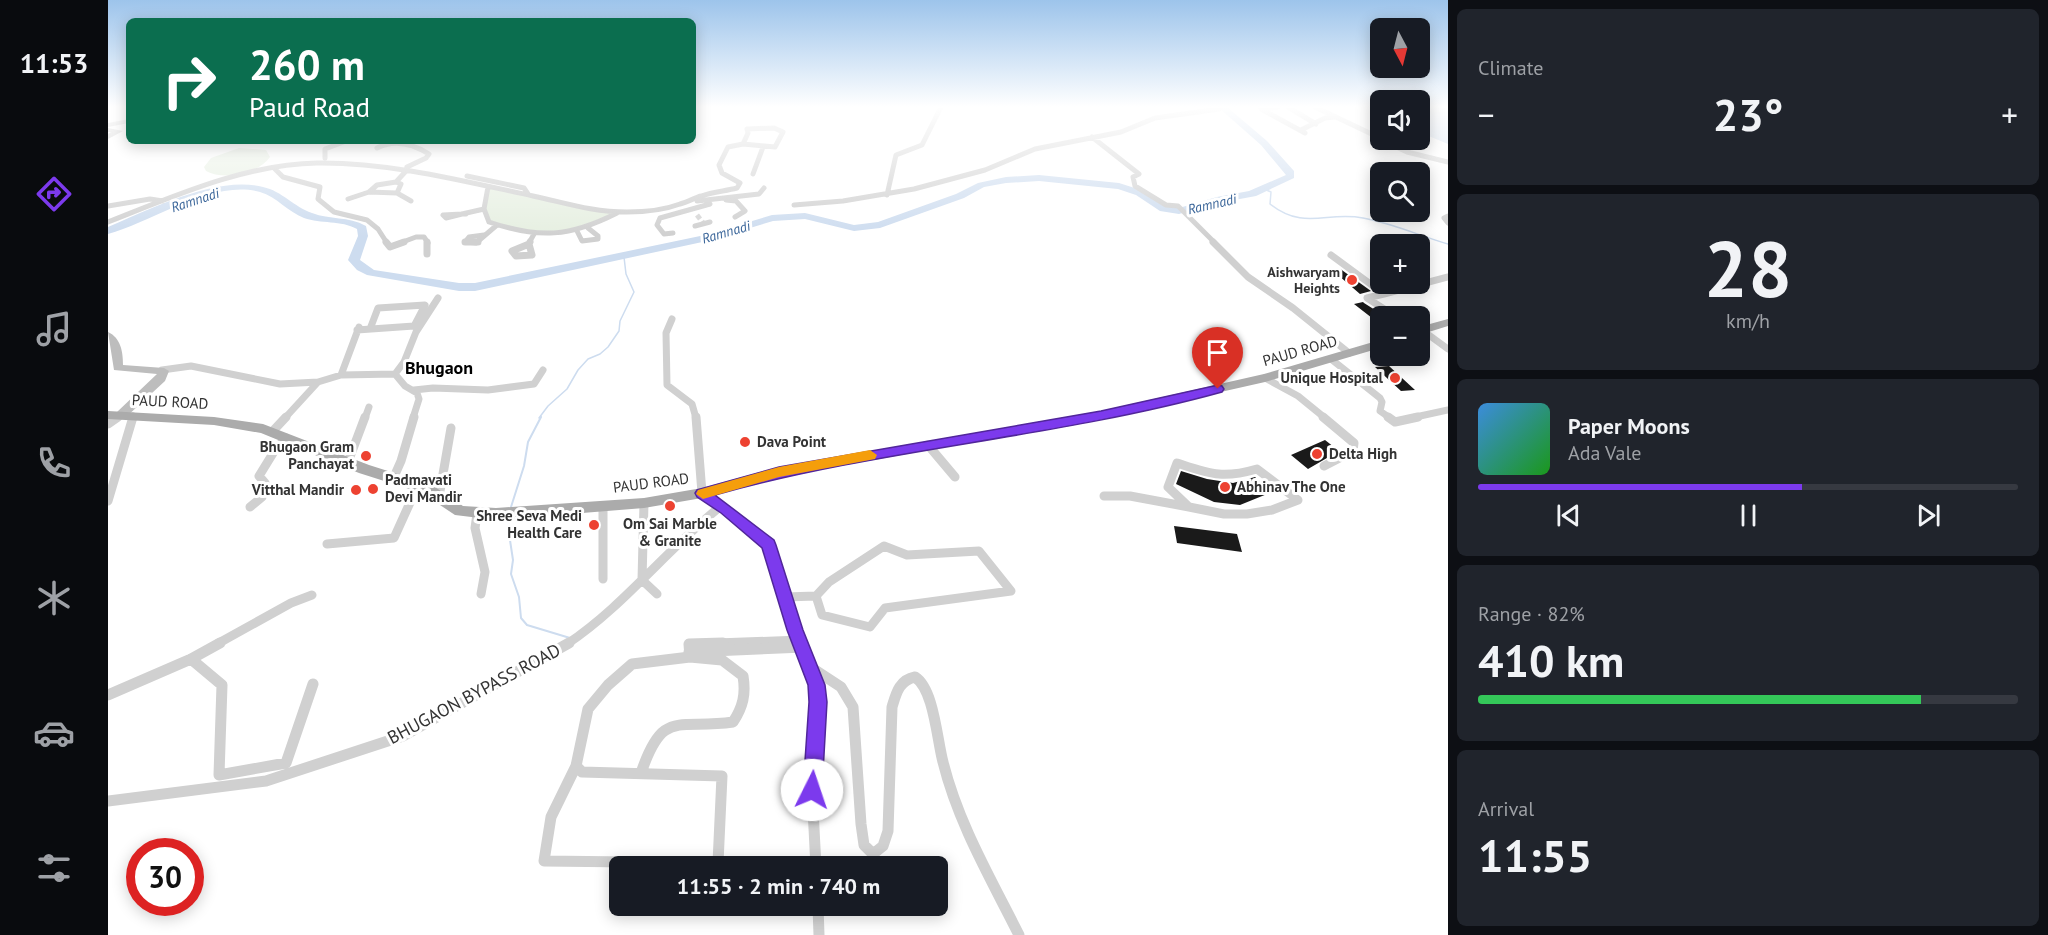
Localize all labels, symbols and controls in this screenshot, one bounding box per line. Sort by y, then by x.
north arrow [1370,18,1430,78]
map controls [1370,18,1430,366]
text: 260 m [249,37,365,92]
icon: right [150,42,228,120]
text: 11:53 [20,46,88,80]
text: Climate [1478,55,1544,81]
text: 23° [1713,85,1783,143]
text: Paud Road [249,90,370,124]
button: sound [1370,90,1430,150]
text: − [1478,93,1495,136]
text: + [2001,93,2018,136]
button: search [1370,162,1430,222]
icon: directions [33,173,75,215]
water label: Ramnadi [169,184,222,216]
water label: Ramnadi [1186,190,1239,218]
water label: Ramnadi [700,216,753,248]
text: 28 [1704,218,1792,319]
button: + [1370,234,1430,294]
place label: Aishwaryam Heights [1267,263,1340,297]
marker: Aishwaryam Heights [1345,273,1359,287]
button: − [1370,306,1430,366]
icon: music [33,308,75,350]
text: km/h [1726,308,1770,334]
pin [1192,327,1243,389]
street label: PAUD ROAD [1260,331,1339,370]
icon: arrive [1201,336,1234,369]
district label: Bhugaon [405,356,473,379]
place label: Unique Hospital [1280,368,1384,387]
marker: Unique Hospital [1388,371,1402,385]
street label: PAUD ROAD [131,390,209,413]
text: Paper Moons [1568,412,1690,440]
place label: Dava Point [757,432,827,451]
marker: Dava Point [738,435,752,449]
place label: Bhugaon Gram Panchayat [260,437,355,473]
text: Ada Vale [1568,440,1641,466]
icon: phone [33,442,75,484]
place label: Delta High [1329,444,1397,463]
marker: Delta High [1310,447,1324,461]
marker: Bhugaon Gram Panchayat [359,449,373,463]
street label: PAUD ROAD [612,468,690,497]
place label: Padmavati Devi Mandir [385,470,463,506]
place label: Abhinav The One [1237,477,1346,496]
place label: Vitthal Mandir [251,480,345,499]
marker: Abhinav The One [1218,480,1232,494]
marker: Padmavati Devi Mandir [366,482,380,496]
marker: Vitthal Mandir [349,483,363,497]
marker: Om Sai Marble & Granite [663,499,677,513]
icon: previous [1552,499,1585,532]
icon: pause [1732,499,1765,532]
icon: next [1912,499,1945,532]
place label: Shree Seva Medi Health Care [476,506,582,542]
place label: Om Sai Marble & Granite [623,514,717,550]
marker: Shree Seva Medi Health Care [587,518,601,532]
icon: climate [33,577,75,619]
text: Range · 82% [1478,601,1585,627]
text: 410 km [1478,631,1624,689]
street label: BHUGAON BYPASS ROAD [383,638,564,749]
icon: car [33,712,75,754]
position arrow [780,758,844,822]
text: Arrival [1478,796,1534,822]
text: 11:55 [1478,826,1592,884]
speed limit sign: 30 [126,838,204,916]
icon: filters [33,847,75,889]
text: 11:55 · 2 min · 740 m [677,872,880,900]

